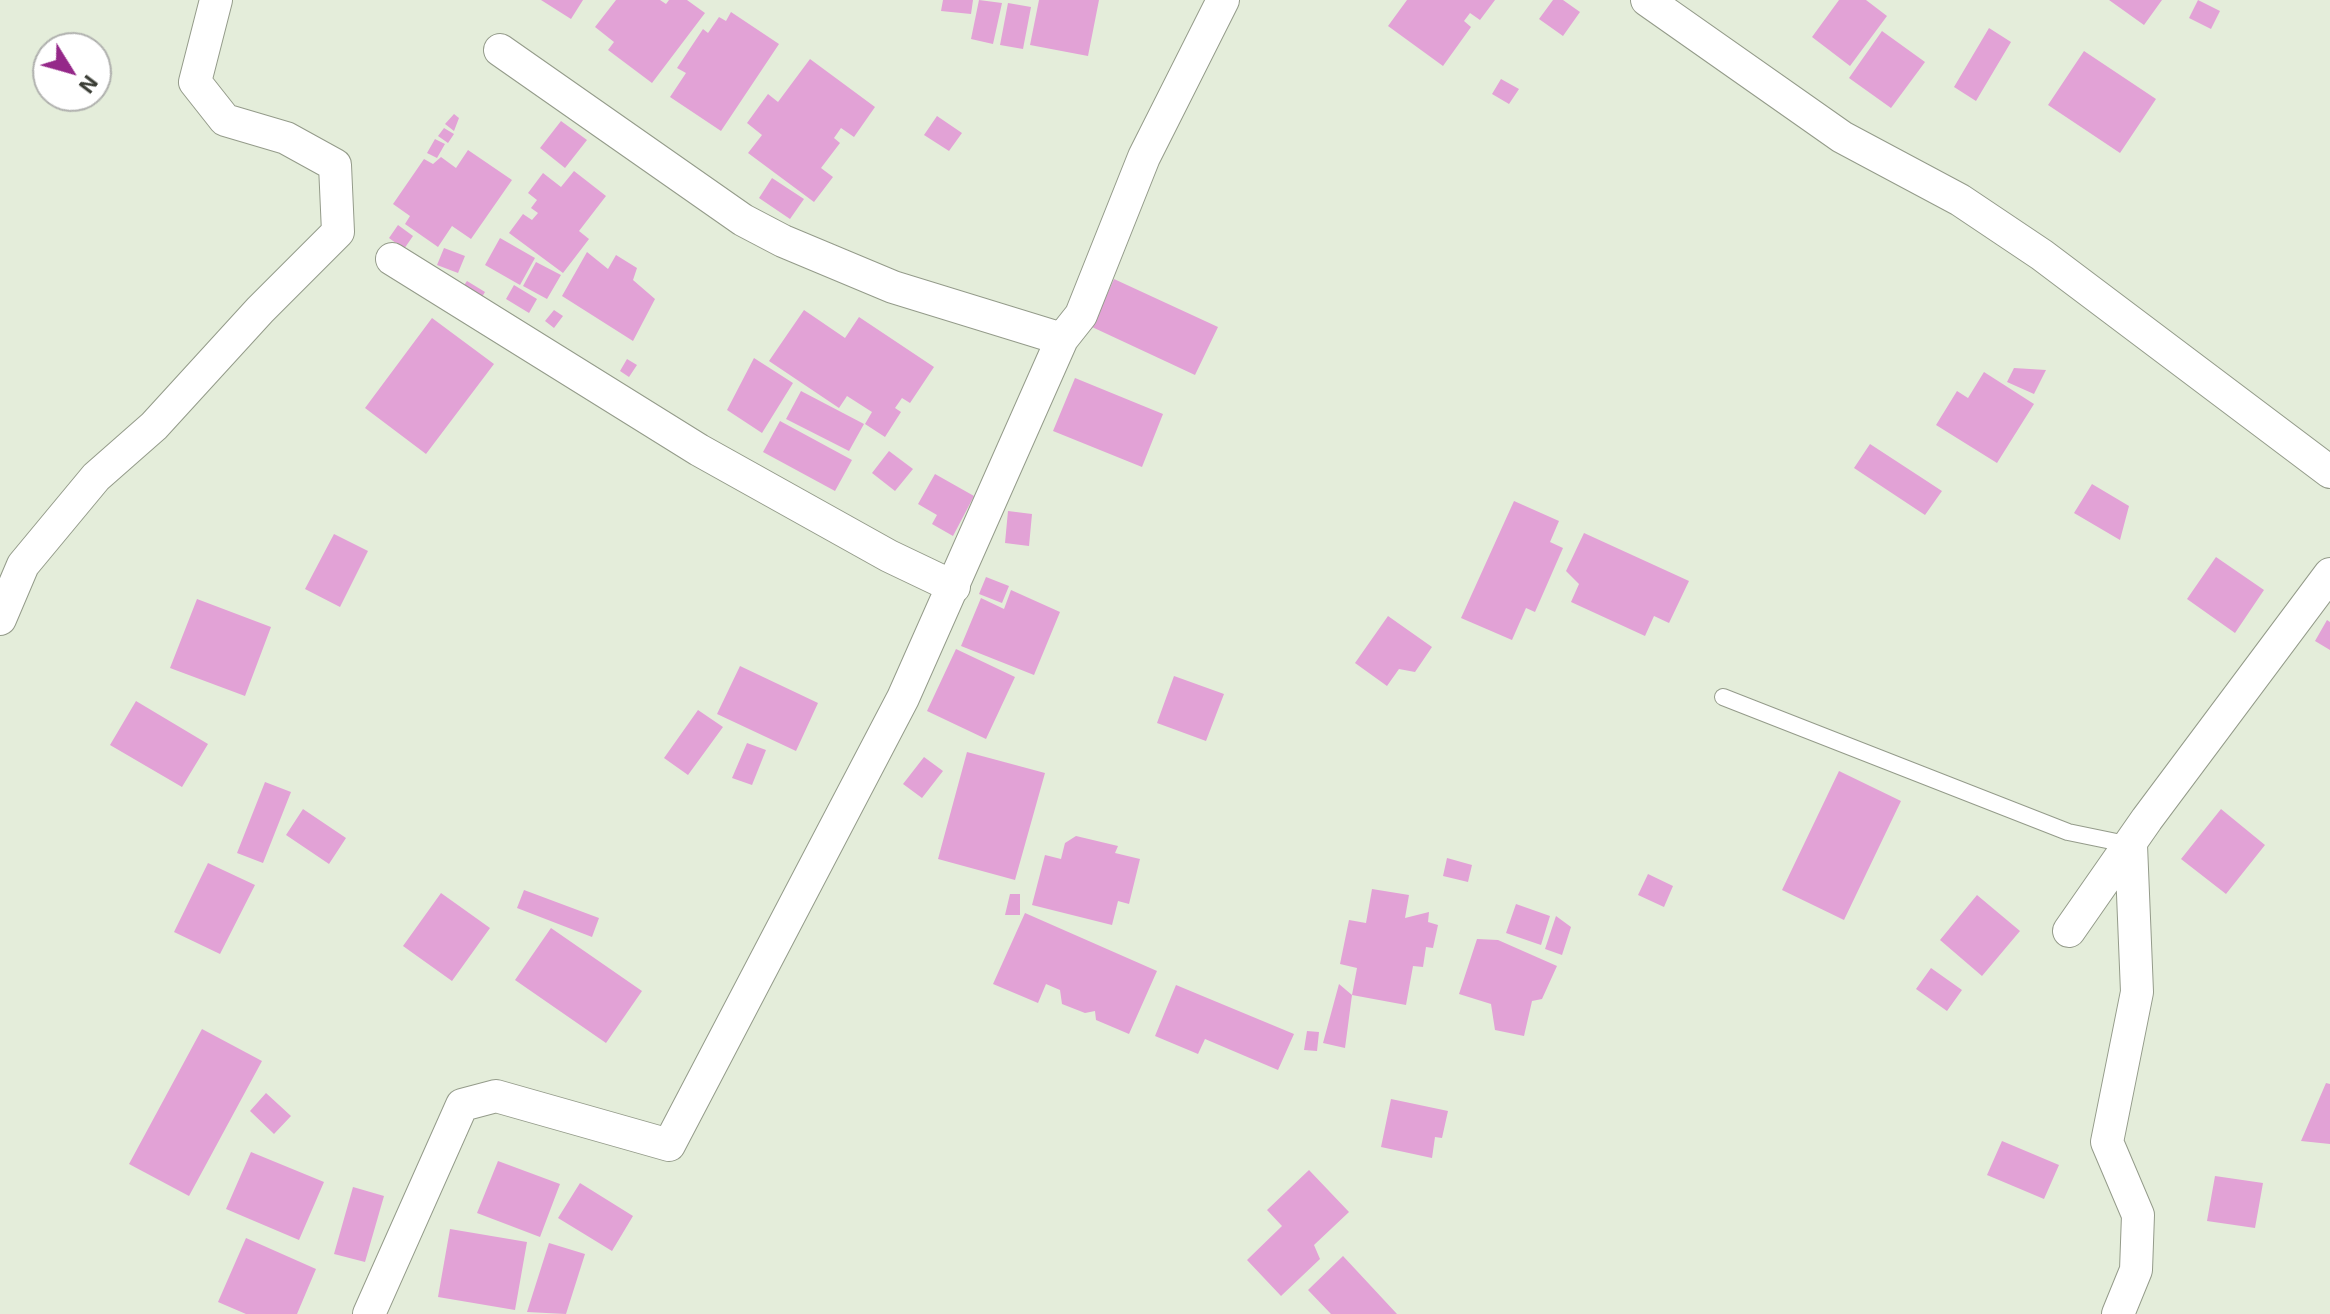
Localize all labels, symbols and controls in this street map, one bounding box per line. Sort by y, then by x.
north arrow [32,32,112,112]
text: N [74,71,105,99]

